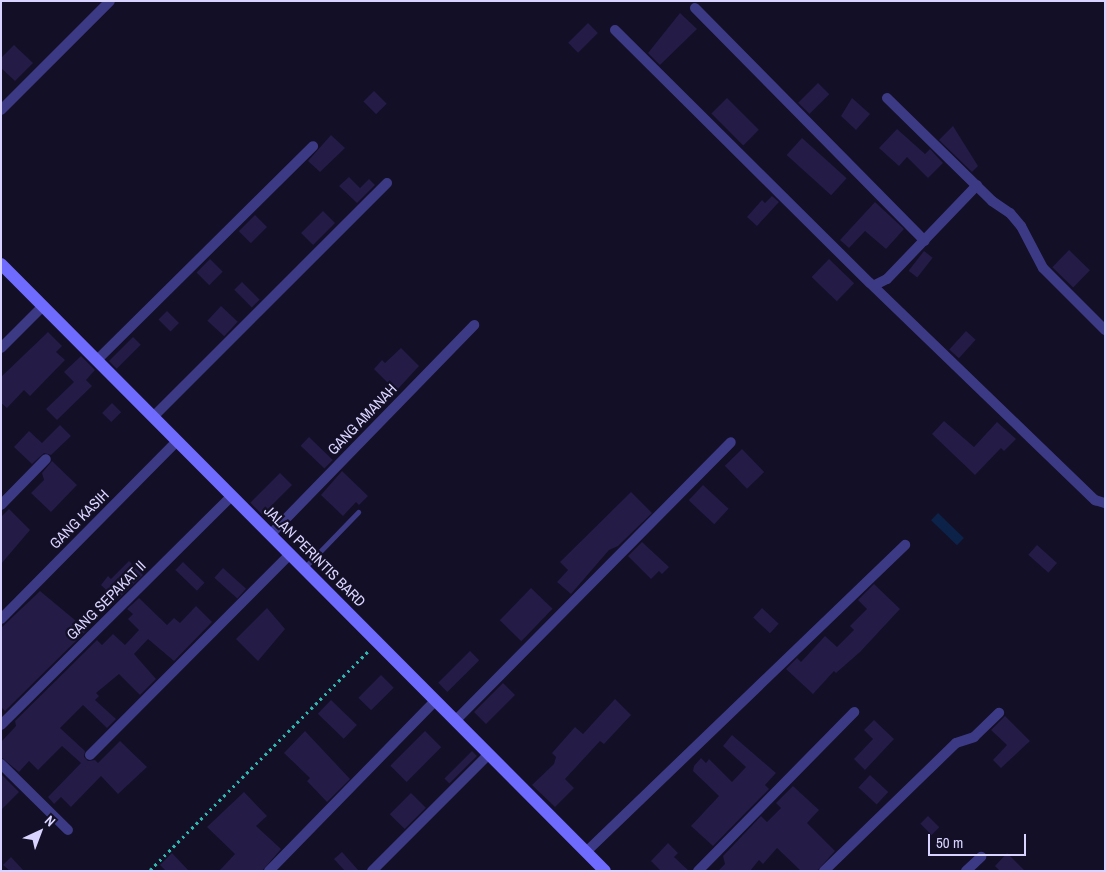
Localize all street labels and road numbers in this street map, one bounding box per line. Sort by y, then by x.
street label: GANG AMANAH [323,380,401,458]
street label: GANG KASIH [46,486,112,552]
street label: JALAN PERINTIS BARD [261,502,369,610]
street label: GANG SEPAKAT II [63,557,149,643]

